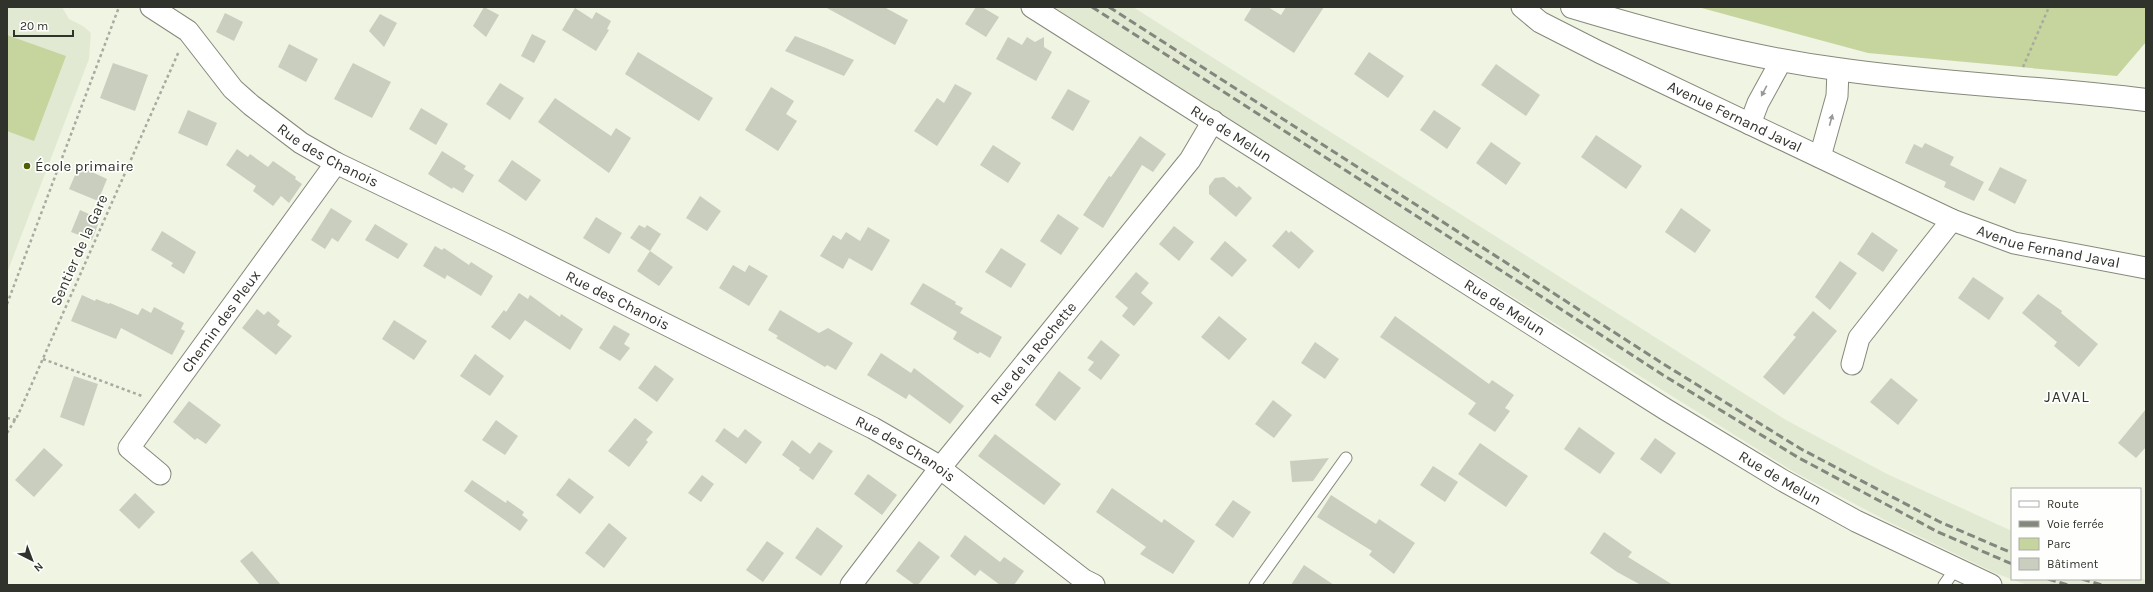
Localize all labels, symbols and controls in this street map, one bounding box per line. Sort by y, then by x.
scale bar [14,12,73,38]
text: 20 m [20,19,48,33]
street label: Avenue Fernand Javal [1665,77,1805,156]
one-way arrow [1761,86,1767,97]
street label: Rue de Melun [1187,101,1275,166]
one-way arrow [1828,113,1834,126]
street label: Rue des Chanois [274,119,382,191]
place label: École primaire [35,157,133,175]
marker: École primaire [22,161,32,171]
street label: Sentier de la Gare [46,192,112,308]
street label: Avenue Fernand Javal [1974,221,2121,272]
street label: Chemin des Pleux [178,266,264,376]
street label: Rue des Chanois [563,267,672,334]
street label: Rue de Melun [1461,275,1549,340]
street label: Rue de la Rochette [986,298,1080,408]
district label: JAVAL [2044,387,2090,406]
street label: Rue des Chanois [852,412,959,486]
street label: Rue de Melun [1735,447,1824,509]
legend [2011,488,2141,580]
text: Route [2047,497,2079,511]
text: Voie ferrée [2047,517,2104,531]
text: Parc [2047,537,2071,551]
north arrow [12,540,52,580]
text: Bâtiment [2047,557,2099,571]
text: N [31,560,46,575]

